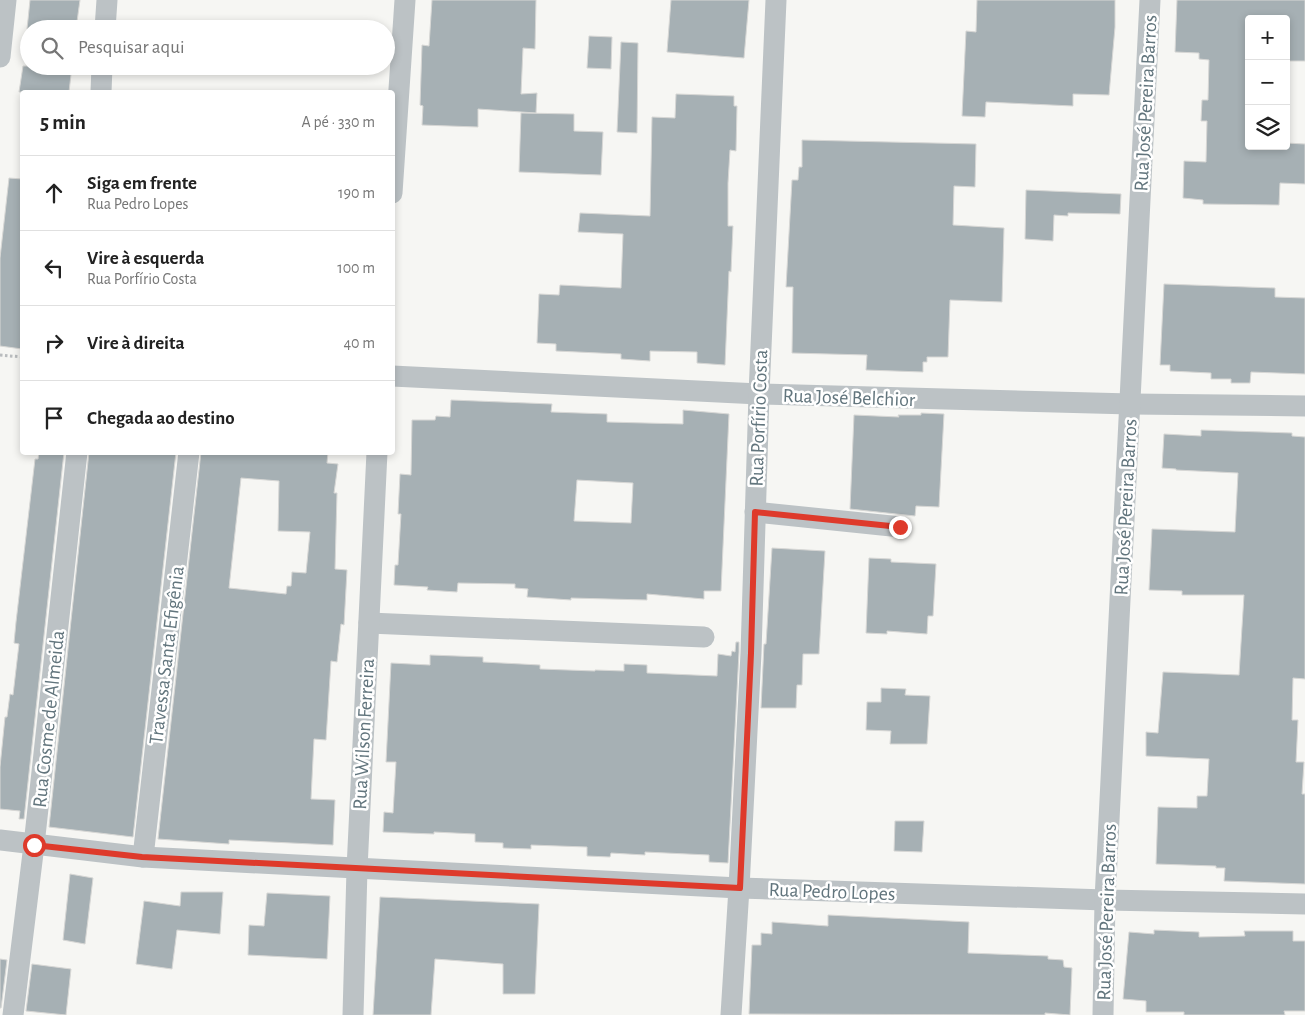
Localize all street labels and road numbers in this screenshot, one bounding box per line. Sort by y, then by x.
street label: Rua José Pereira Barros [1131,14,1161,192]
street label: Rua Porfírio Costa [747,349,771,487]
street label: Rua José Belchior [782,386,916,410]
street label: Rua José Pereira Barros [1111,418,1141,596]
street label: Travessa Santa Efigênia [146,565,188,745]
street label: Rua Cosme de Almeida [30,629,68,809]
street label: Rua Wilson Ferreira [350,658,378,810]
street label: Rua José Pereira Barros [1094,823,1120,1001]
street label: Rua Pedro Lopes [768,880,896,904]

